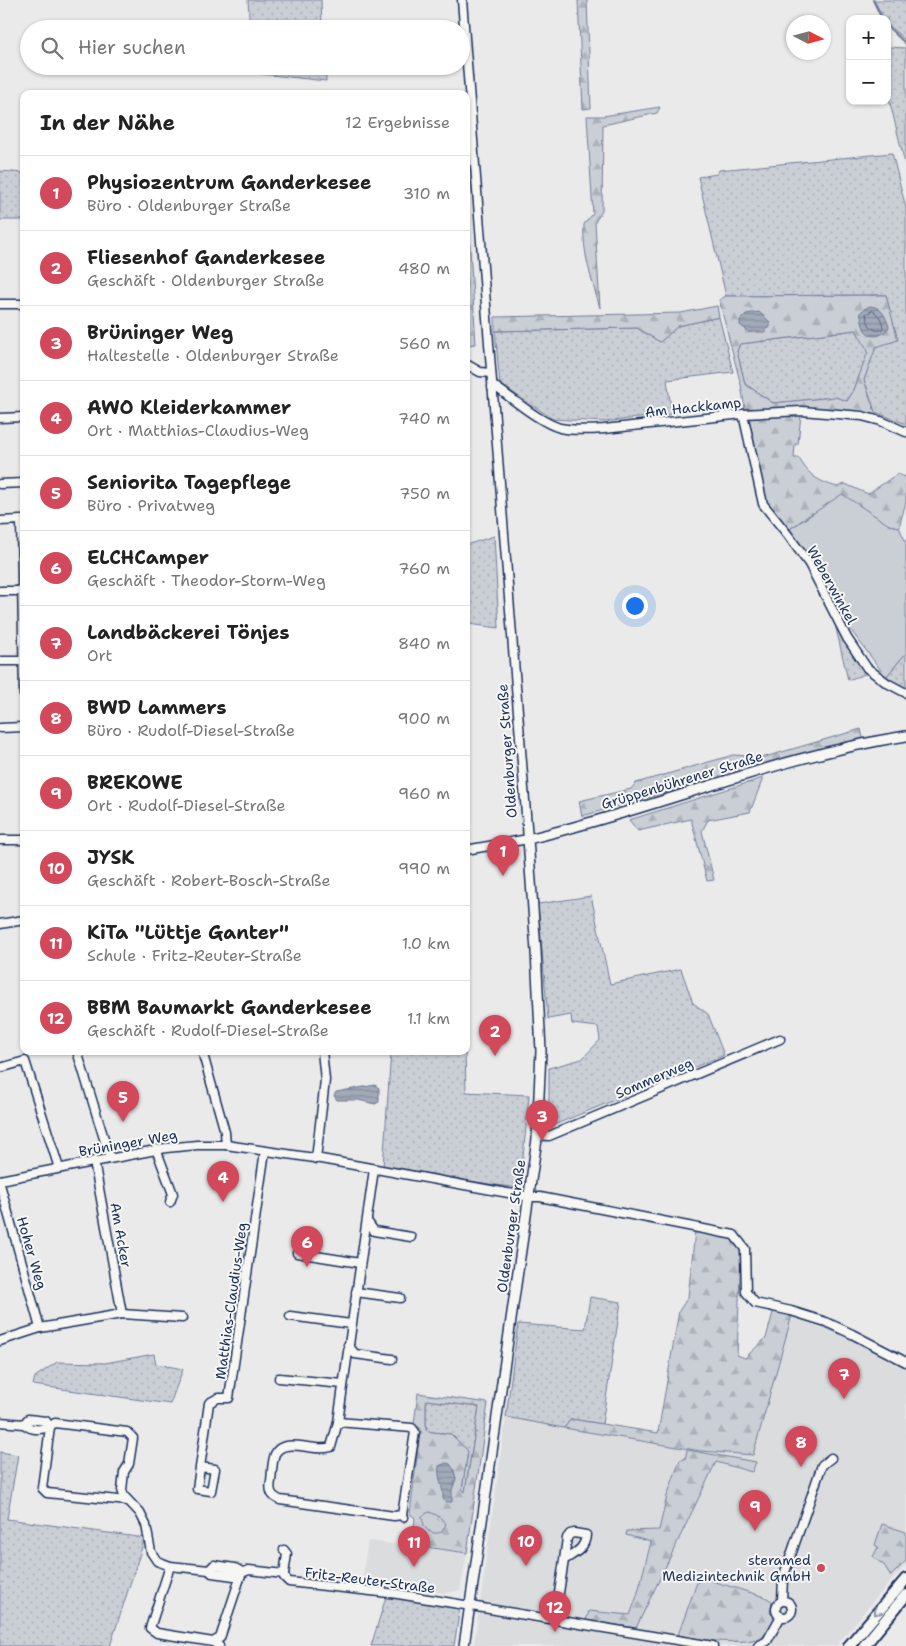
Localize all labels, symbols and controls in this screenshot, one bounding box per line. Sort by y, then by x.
north arrow [786,15,831,60]
map controls [846,15,891,105]
button: + [846,15,891,60]
search box [20,20,470,75]
icon: search [38,34,66,62]
text: Hier suchen [78,35,186,60]
button: − [846,60,891,105]
text: In der Nähe [40,109,175,137]
text: 12 Ergebnisse [345,112,450,133]
text: Physiozentrum Ganderkesee [87,170,372,195]
text: 1 [52,183,60,204]
text: 310 m [403,183,450,204]
text: Büro · Oldenburger Straße [87,195,291,216]
text: Fliesenhof Ganderkesee [87,245,325,270]
text: 2 [50,258,62,279]
text: 480 m [398,258,450,279]
text: Geschäft · Oldenburger Straße [87,270,325,291]
text: Brüninger Weg [87,320,233,345]
text: 3 [50,333,62,354]
text: 560 m [399,333,450,354]
text: Haltestelle · Oldenburger Straße [87,345,339,366]
street label: Am Hackkamp [644,393,742,421]
text: AWO Kleiderkammer [87,395,291,420]
text: 4 [50,408,62,429]
text: 740 m [398,408,450,429]
text: Ort · Matthias-Claudius-Weg [87,420,309,441]
text: Seniorita Tagepflege [87,470,291,495]
text: 5 [51,483,61,504]
text: 750 m [399,483,450,504]
text: Büro · Privatweg [87,495,215,516]
street label: Weberwinkel [803,543,861,628]
text: ELCHCamper [87,545,209,570]
text: 6 [50,558,62,579]
text: 760 m [398,558,450,579]
text: Geschäft · Theodor-Storm-Weg [87,570,326,591]
your location [622,593,648,619]
text: Landbäckerei Tönjes [87,620,289,645]
text: 7 [50,633,62,654]
text: 840 m [398,633,450,654]
text: Ort [87,645,113,666]
street label: Oldenburger Straße [493,683,521,819]
text: BWD Lammers [87,695,226,720]
text: 8 [50,708,62,729]
text: 900 m [398,708,450,729]
text: Büro · Rudolf-Diesel-Straße [87,720,295,741]
street label: Grüppenbührener Straße [599,747,765,813]
text: BREKOWE [87,770,183,795]
text: 9 [50,783,62,804]
text: 960 m [398,783,450,804]
text: Ort · Rudolf-Diesel-Straße [87,795,286,816]
pin: 1 [487,835,519,876]
text: JYSK [87,845,134,870]
text: 10 [47,858,65,879]
text: 990 m [398,858,450,879]
text: Geschäft · Robert-Bosch-Straße [87,870,330,891]
text: KiTa "Lüttje Ganter" [87,920,289,945]
text: 11 [49,933,63,954]
text: 1.0 km [402,933,450,954]
text: Schule · Fritz-Reuter-Straße [87,945,302,966]
text: BBM Baumarkt Ganderkesee [87,995,372,1020]
text: 12 [47,1008,65,1029]
text: 1.1 km [407,1008,450,1029]
pin: 2 [479,1015,511,1056]
text: Geschäft · Rudolf-Diesel-Straße [87,1020,329,1041]
street label: Sommerweg [612,1054,696,1102]
pin: 5 [107,1081,139,1122]
pin: 3 [526,1100,558,1141]
street label: Brüninger Weg [77,1125,179,1161]
street label: Oldenburger Straße [493,1158,529,1294]
pin: 4 [207,1161,239,1202]
street label: Am Acker [106,1201,136,1269]
street label: Hoher Weg [13,1214,51,1292]
street label: Matthias-Claudius-Weg [211,1221,251,1381]
pin: 6 [291,1226,323,1267]
pin: 7 [828,1358,860,1399]
pin: 8 [785,1426,817,1467]
pin: 9 [739,1490,771,1531]
pin: 10 [510,1525,542,1566]
pin: 11 [398,1526,430,1567]
place label: steramed Medizintechnik GmbH [662,1551,811,1585]
marker: steramed Medizintechnik GmbH [815,1562,827,1574]
street label: Fritz-Reuter-Straße [304,1563,436,1597]
pin: 12 [539,1591,571,1632]
one-way arrow [875,1606,883,1615]

